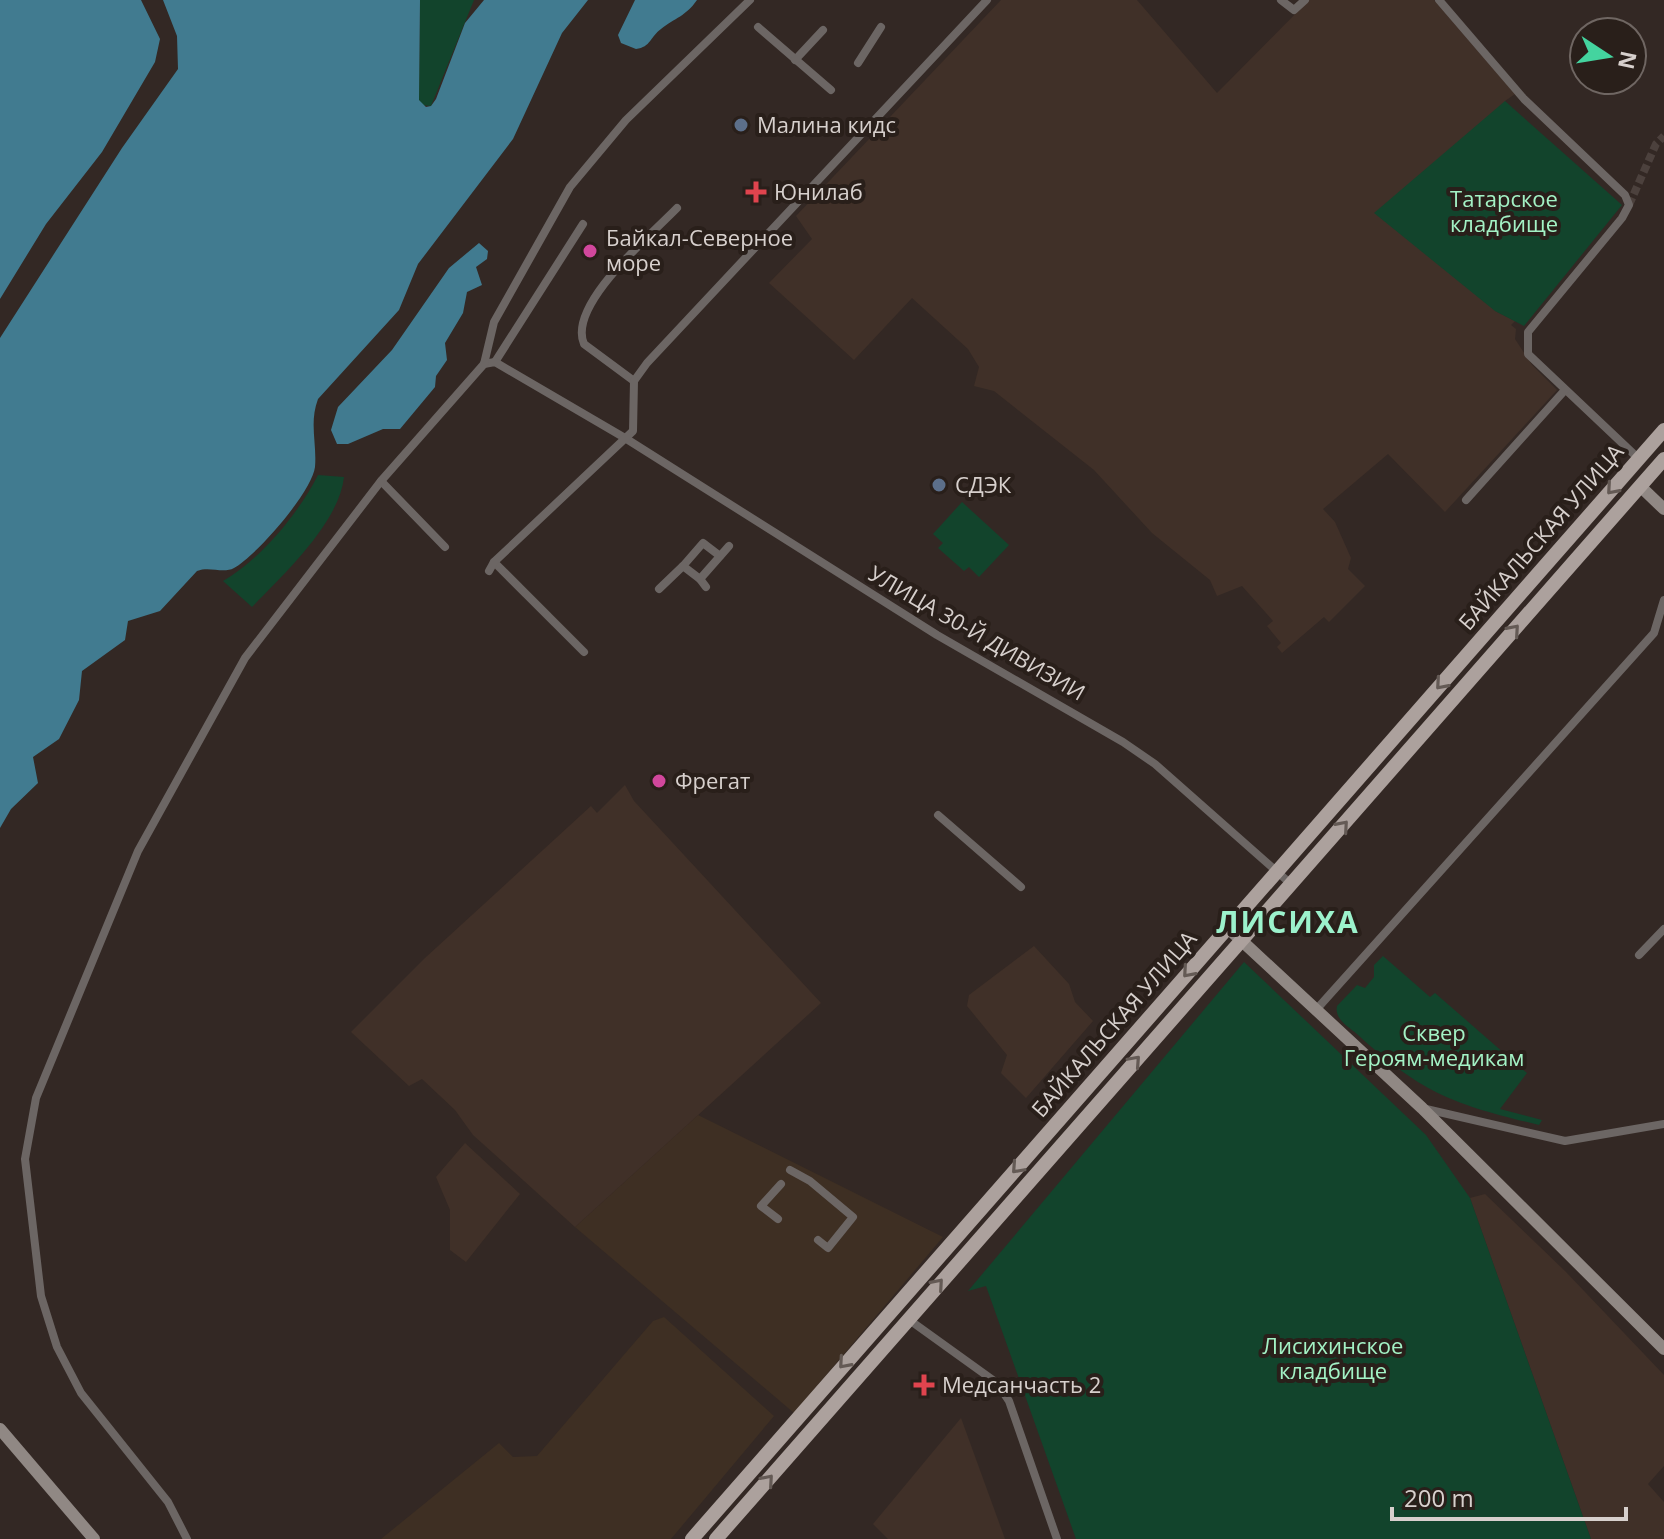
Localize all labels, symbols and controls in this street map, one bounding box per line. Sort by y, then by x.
north arrow [1568,16,1648,96]
text: N [1612,48,1645,72]
place label: Малина кидс [757,109,896,139]
marker: Малина кидс [732,116,750,134]
place label: Юнилаб [774,176,863,206]
marker: Юнилаб [745,181,767,203]
park label: Татарское кладбище [1450,183,1558,238]
place label: Байкал-Северное море [606,222,793,277]
marker: Байкал-Северное море [581,242,599,260]
street label: БАЙКАЛЬСКАЯ УЛИЦА [1451,437,1630,636]
place label: СДЭК [955,469,1012,499]
marker: СДЭК [930,476,948,494]
one-way arrow [1608,479,1622,494]
street label: УЛИЦА 30-Й ДИВИЗИИ [864,558,1091,706]
one-way arrow [1504,625,1519,640]
one-way arrow [1436,674,1450,689]
place label: Фрегат [675,765,750,795]
marker: Фрегат [650,772,668,790]
one-way arrow [1333,820,1348,835]
district label: ЛИСИХА [1216,901,1360,942]
street label: БАЙКАЛЬСКАЯ УЛИЦА [1024,924,1203,1123]
one-way arrow [1184,963,1198,978]
park label: Сквер Героям-медикам [1344,1017,1524,1072]
one-way arrow [1126,1056,1140,1071]
one-way arrow [1012,1158,1026,1173]
one-way arrow [929,1279,943,1294]
park label: Лисихинское кладбище [1263,1330,1403,1385]
one-way arrow [840,1353,854,1368]
place label: Медсанчасть 2 [942,1369,1101,1399]
marker: Медсанчасть 2 [913,1374,935,1396]
scale bar [1392,1471,1626,1521]
one-way arrow [758,1475,772,1490]
text: 200 m [1404,1481,1474,1514]

